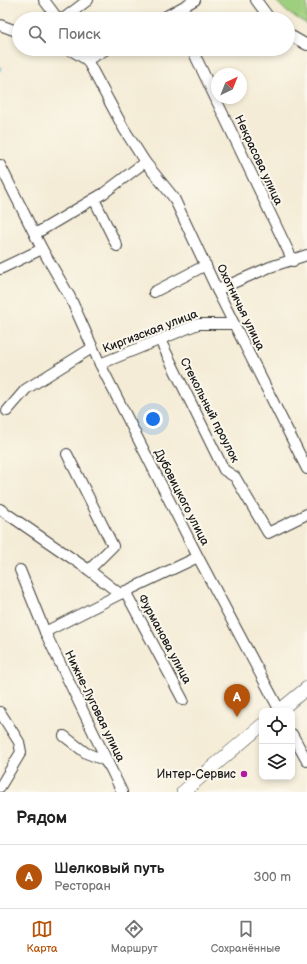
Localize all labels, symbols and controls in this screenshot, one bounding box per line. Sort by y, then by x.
search box [12,12,295,56]
icon: search [26,23,48,45]
text: Поиск [58,25,101,44]
north arrow [211,68,247,104]
street label: Некрасова улица [231,113,286,208]
street label: Охотничья улица [213,262,268,353]
street label: Киргизская улица [101,306,200,357]
street label: Стекольный проулок [177,355,243,466]
your location [143,409,163,429]
street label: Дубовицкого улица [151,446,212,548]
street label: Фурманова улица [135,592,195,687]
street label: Нижне-Луговая улица [61,648,128,764]
pin: A [224,684,250,717]
map controls [259,708,295,780]
button: locate [259,708,295,744]
button: layers [259,744,295,780]
place label: Интер-Сервис [156,767,236,782]
marker: Интер-Сервис [239,769,249,779]
text: Рядом [16,808,67,828]
text: Шелковый путь [54,859,164,878]
text: A [25,869,33,885]
text: 300 m [253,869,291,885]
text: Ресторан [54,878,111,894]
tab: Карта [27,918,58,955]
tab: Маршрут [111,918,158,955]
tab: Сохранённые [211,918,280,955]

